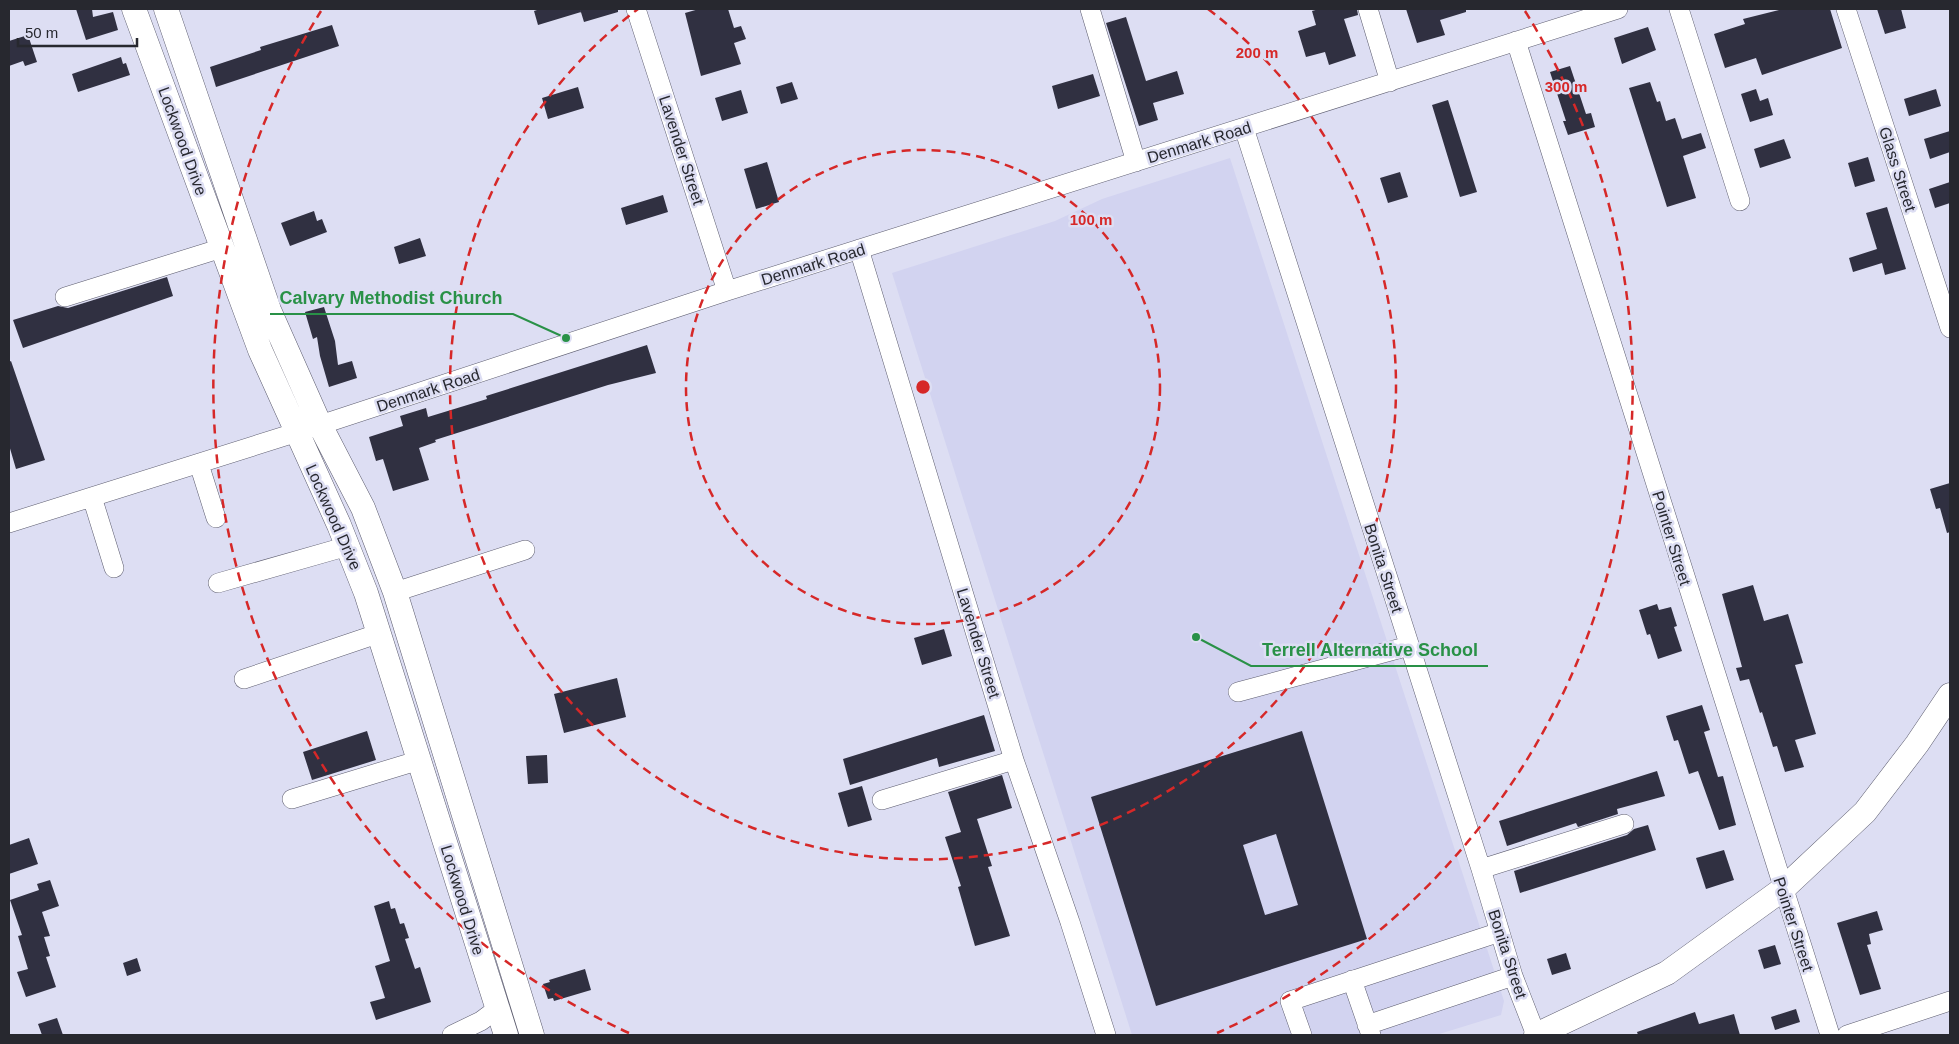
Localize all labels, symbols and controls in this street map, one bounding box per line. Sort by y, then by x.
scale bar [18,15,136,47]
text: 50 m [25,24,58,41]
text: 200 m [1236,44,1278,61]
text: 300 m [1545,78,1587,95]
street label: Lockwood Drive [155,85,210,198]
street label: Lavender Street [656,93,707,207]
street label: Denmark Road [1145,119,1253,166]
street label: Glass Street [1876,125,1919,214]
text: 100 m [1070,211,1112,228]
street label: Denmark Road [759,241,867,288]
callout: Calvary Methodist Church [270,281,513,314]
text: Calvary Methodist Church [279,288,503,308]
street label: Denmark Road [374,366,482,415]
centre of rings [914,378,932,396]
street label: Lockwood Drive [303,462,364,573]
street label: Pointer Street [1649,489,1694,588]
street label: Bonita Street [1361,522,1406,615]
street label: Lavender Street [954,586,1003,701]
callout: Terrell Alternative School [1251,633,1488,666]
text: Terrell Alternative School [1262,640,1478,660]
street label: Lockwood Drive [438,843,487,957]
street label: Pointer Street [1770,875,1817,974]
street label: Bonita Street [1485,908,1530,1001]

